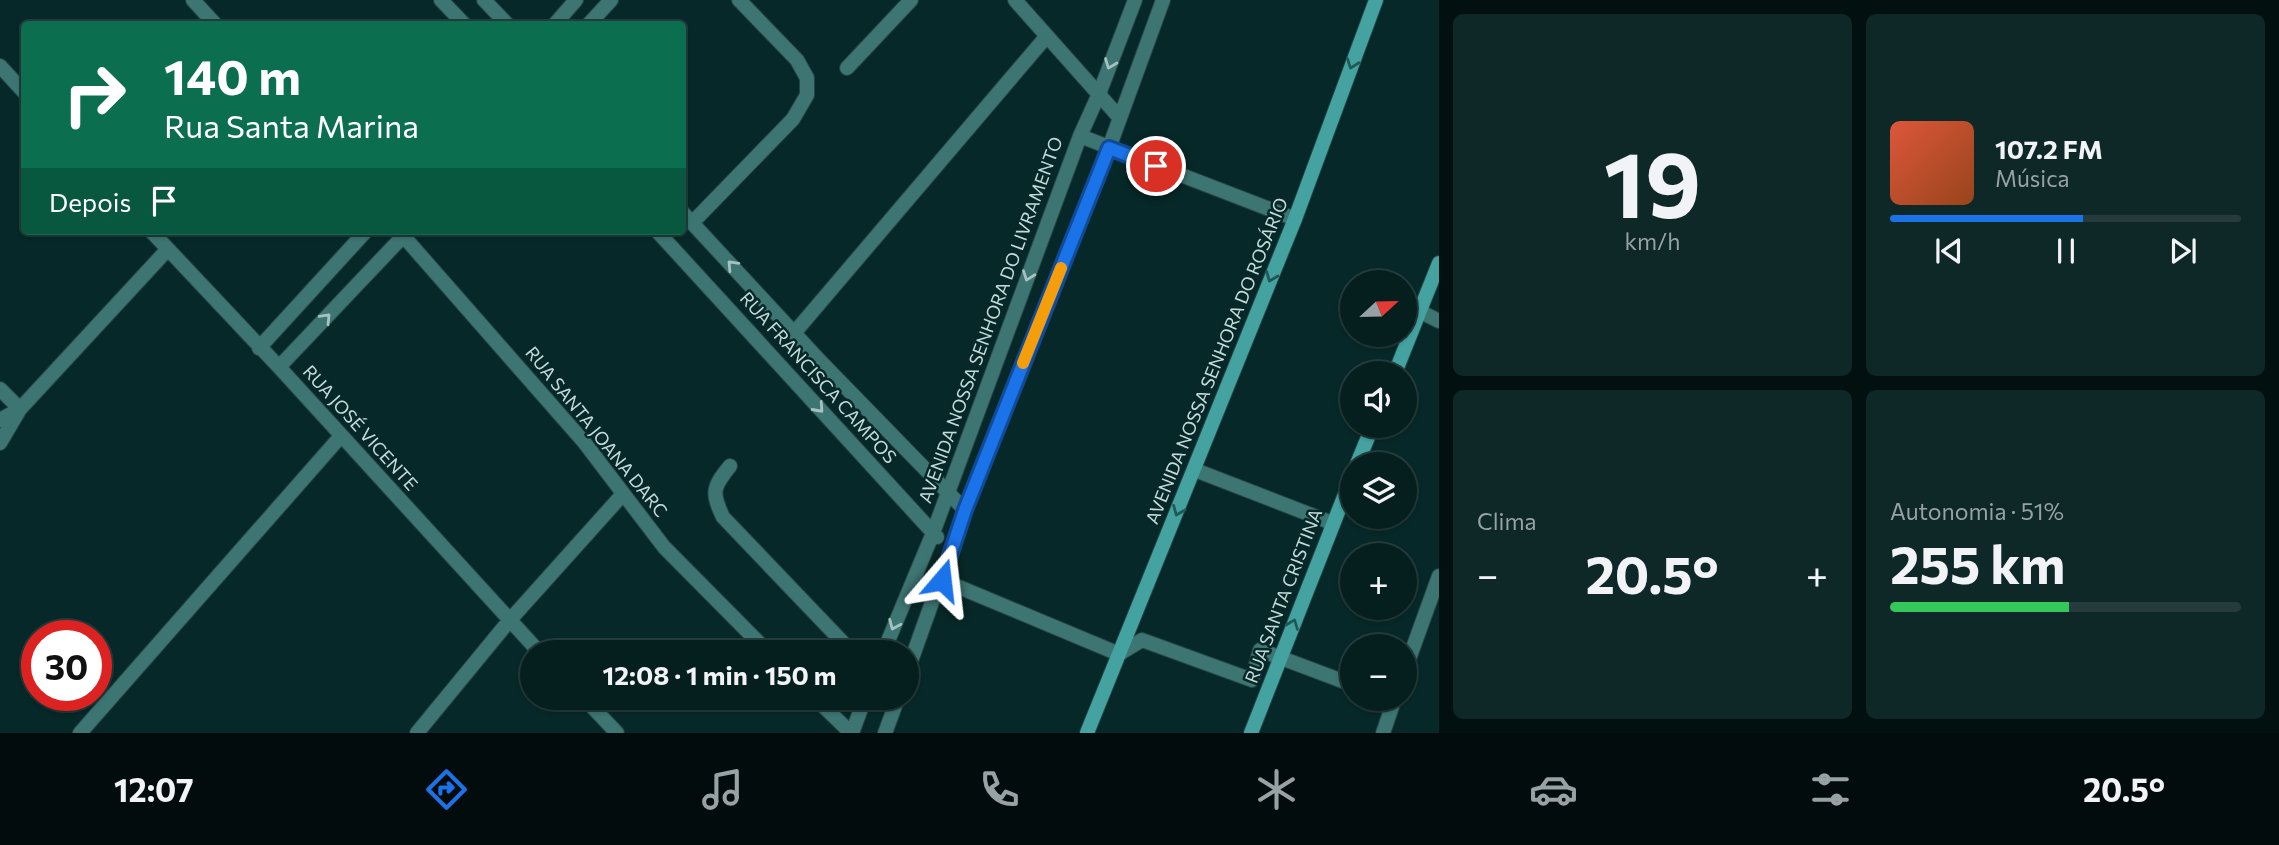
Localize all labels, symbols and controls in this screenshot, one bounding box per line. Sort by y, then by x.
text: 140 m [164,45,301,105]
icon: right [49,49,140,140]
one-way arrow [1105,57,1119,69]
one-way arrow [1346,57,1360,69]
text: Rua Santa Marina [164,105,419,145]
text: 19 [1604,125,1701,237]
street label: AVENIDA NOSSA SENHORA DO LIVRAMENTO [913,133,1067,506]
text: 107.2 FM [1995,133,2103,164]
pin [1126,136,1186,196]
icon: arrive [1137,147,1175,185]
text: Música [1995,164,2070,192]
icon: arrive [145,182,183,220]
text: Depois [49,186,131,217]
street label: AVENIDA NOSSA SENHORA DO ROSÁRIO [1140,194,1292,527]
text: km/h [1625,227,1680,255]
icon: previous [1930,232,1968,270]
icon: pause [2047,232,2085,270]
icon: next [2164,232,2202,270]
one-way arrow [728,260,741,273]
one-way arrow [1022,269,1036,281]
one-way arrow [1266,270,1280,282]
north arrow [1340,270,1418,346]
map controls [1340,270,1417,711]
street label: RUA FRANCISCA CAMPOS [736,287,902,468]
one-way arrow [318,313,331,326]
street label: RUA SANTA JOANA DARC [521,342,672,521]
street label: RUA JOSÉ VICENTE [299,360,423,495]
button: sound [1340,361,1417,438]
one-way arrow [810,400,823,413]
button: layers [1340,452,1417,529]
text: Autonomia · 51% [1890,497,2064,525]
one-way arrow [1172,503,1186,516]
street label: RUA SANTA CRISTINA [1240,505,1326,686]
text: Clima [1477,507,1537,535]
text: 255 km [1890,531,2065,595]
text: 20.5° [1585,541,1719,605]
position arrow [905,543,979,617]
button: + [1340,543,1417,620]
text: − [1477,550,1499,597]
text: + [1806,550,1828,597]
one-way arrow [1285,618,1299,630]
one-way arrow [889,619,903,631]
speed limit sign: 30 [21,620,112,711]
button: − [1340,634,1417,711]
text: 12:08 · 1 min · 150 m [603,659,836,690]
icon: directions [422,765,471,814]
icon: music [698,765,747,814]
icon: phone [975,765,1024,814]
icon: climate [1252,765,1301,814]
icon: car [1529,765,1578,814]
icon: filters [1806,765,1855,814]
text: 12:07 [114,769,194,809]
text: 20.5° [2083,769,2165,809]

